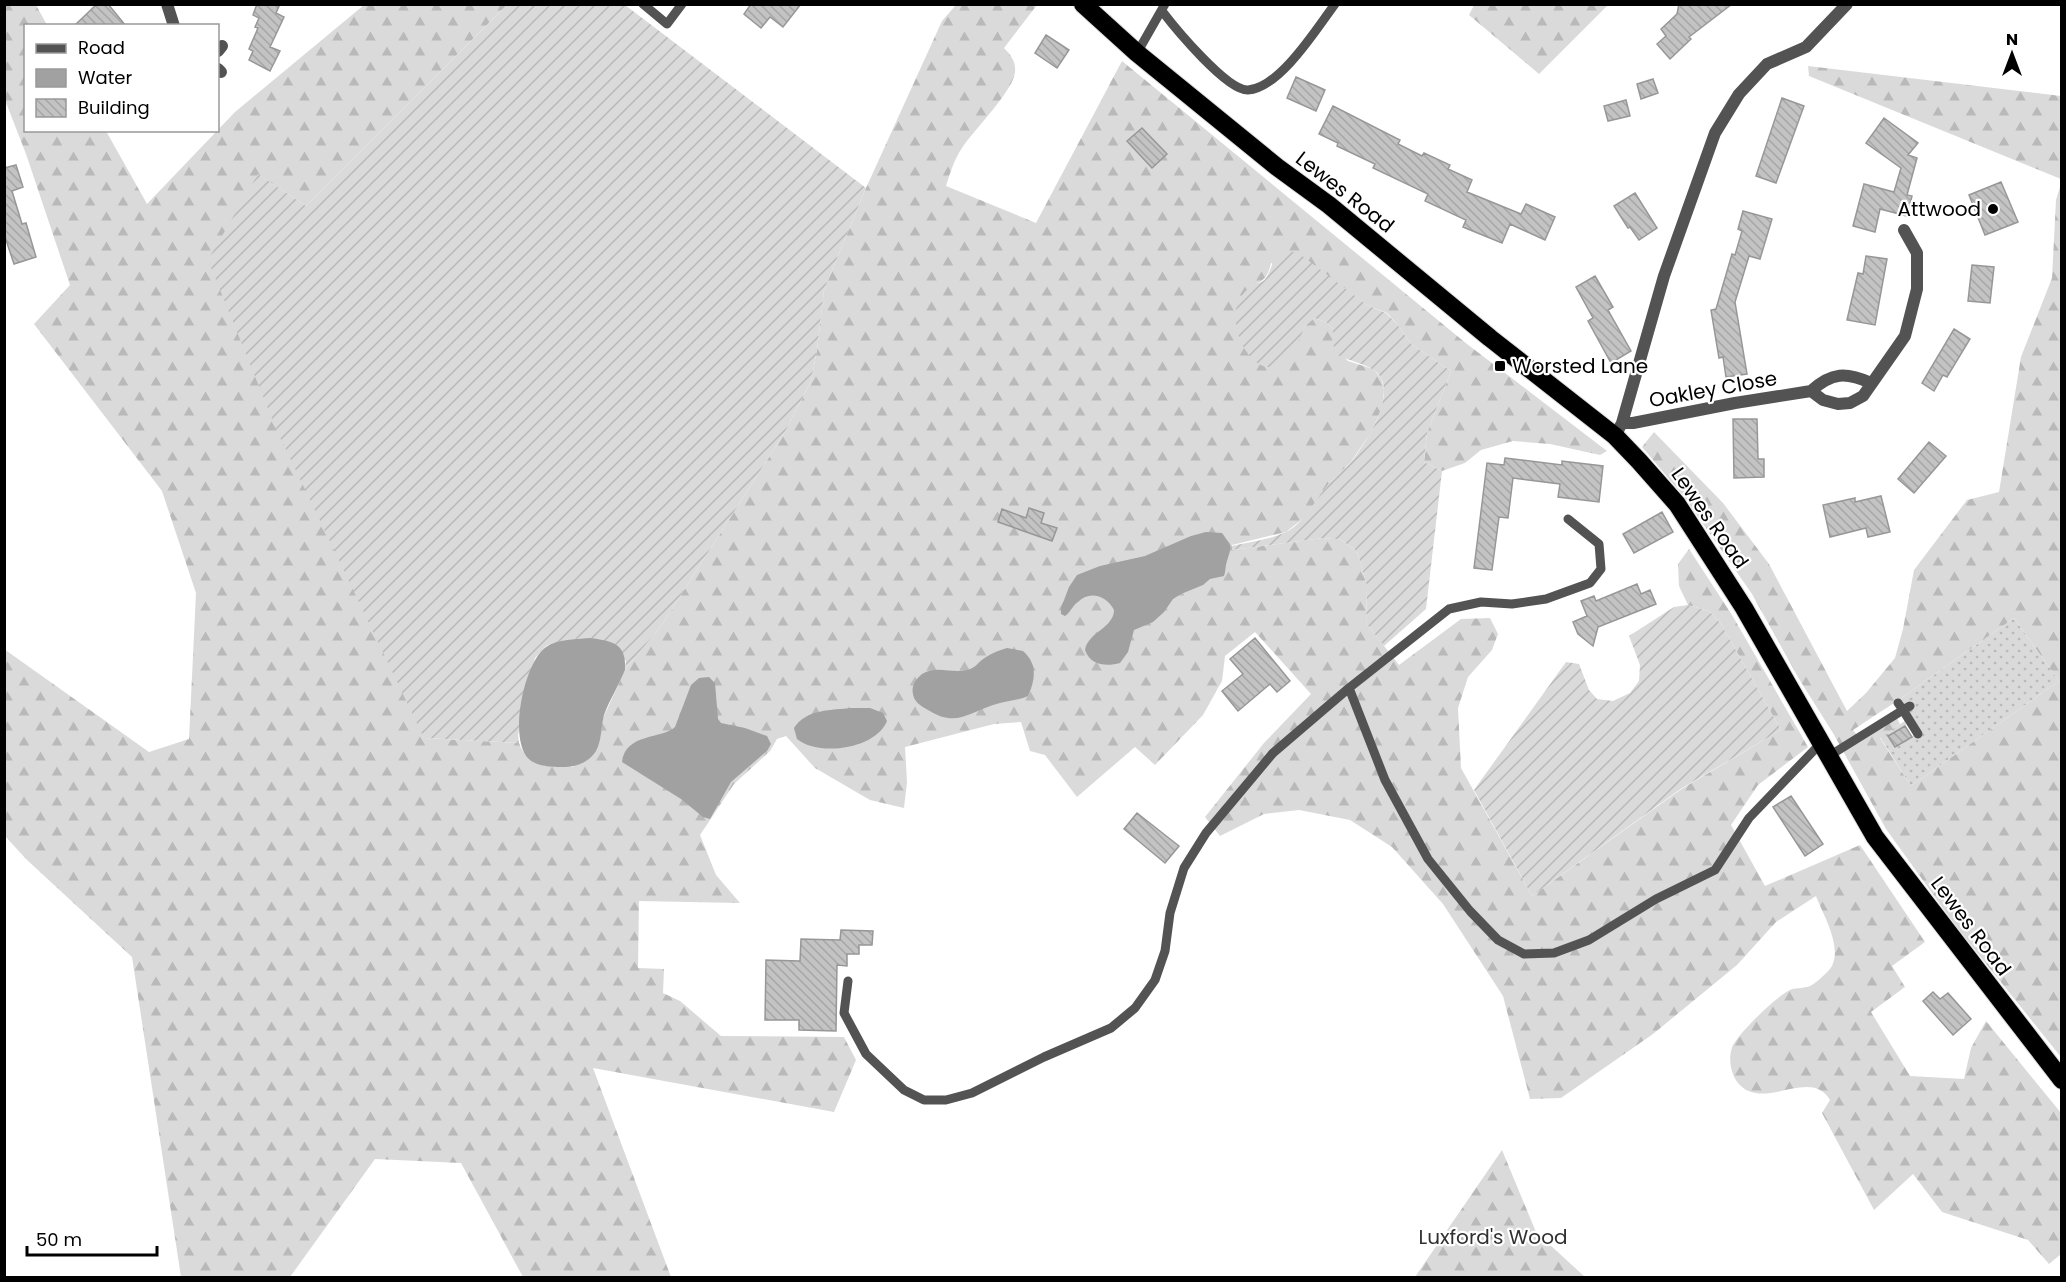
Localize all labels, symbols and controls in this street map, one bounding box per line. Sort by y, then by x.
legend [24,24,219,132]
north arrow [1982,24,2042,84]
text: N [2006,28,2018,51]
text: Road [78,35,125,60]
text: Water [78,65,132,90]
text: Building [78,95,150,120]
street label: Lewes Road [1290,145,1400,239]
place label: Attwood [1897,195,1981,223]
marker: Attwood [1986,202,2000,216]
place label: Worsted Lane [1512,352,1648,380]
marker: Worsted Lane [1493,359,1507,373]
street label: Oakley Close [1647,364,1779,414]
street label: Lewes Road [1665,462,1755,574]
street label: Lewes Road [1924,871,2018,981]
scale bar [27,1219,158,1257]
park label: Luxford's Wood [1419,1223,1567,1251]
text: 50 m [36,1227,82,1252]

